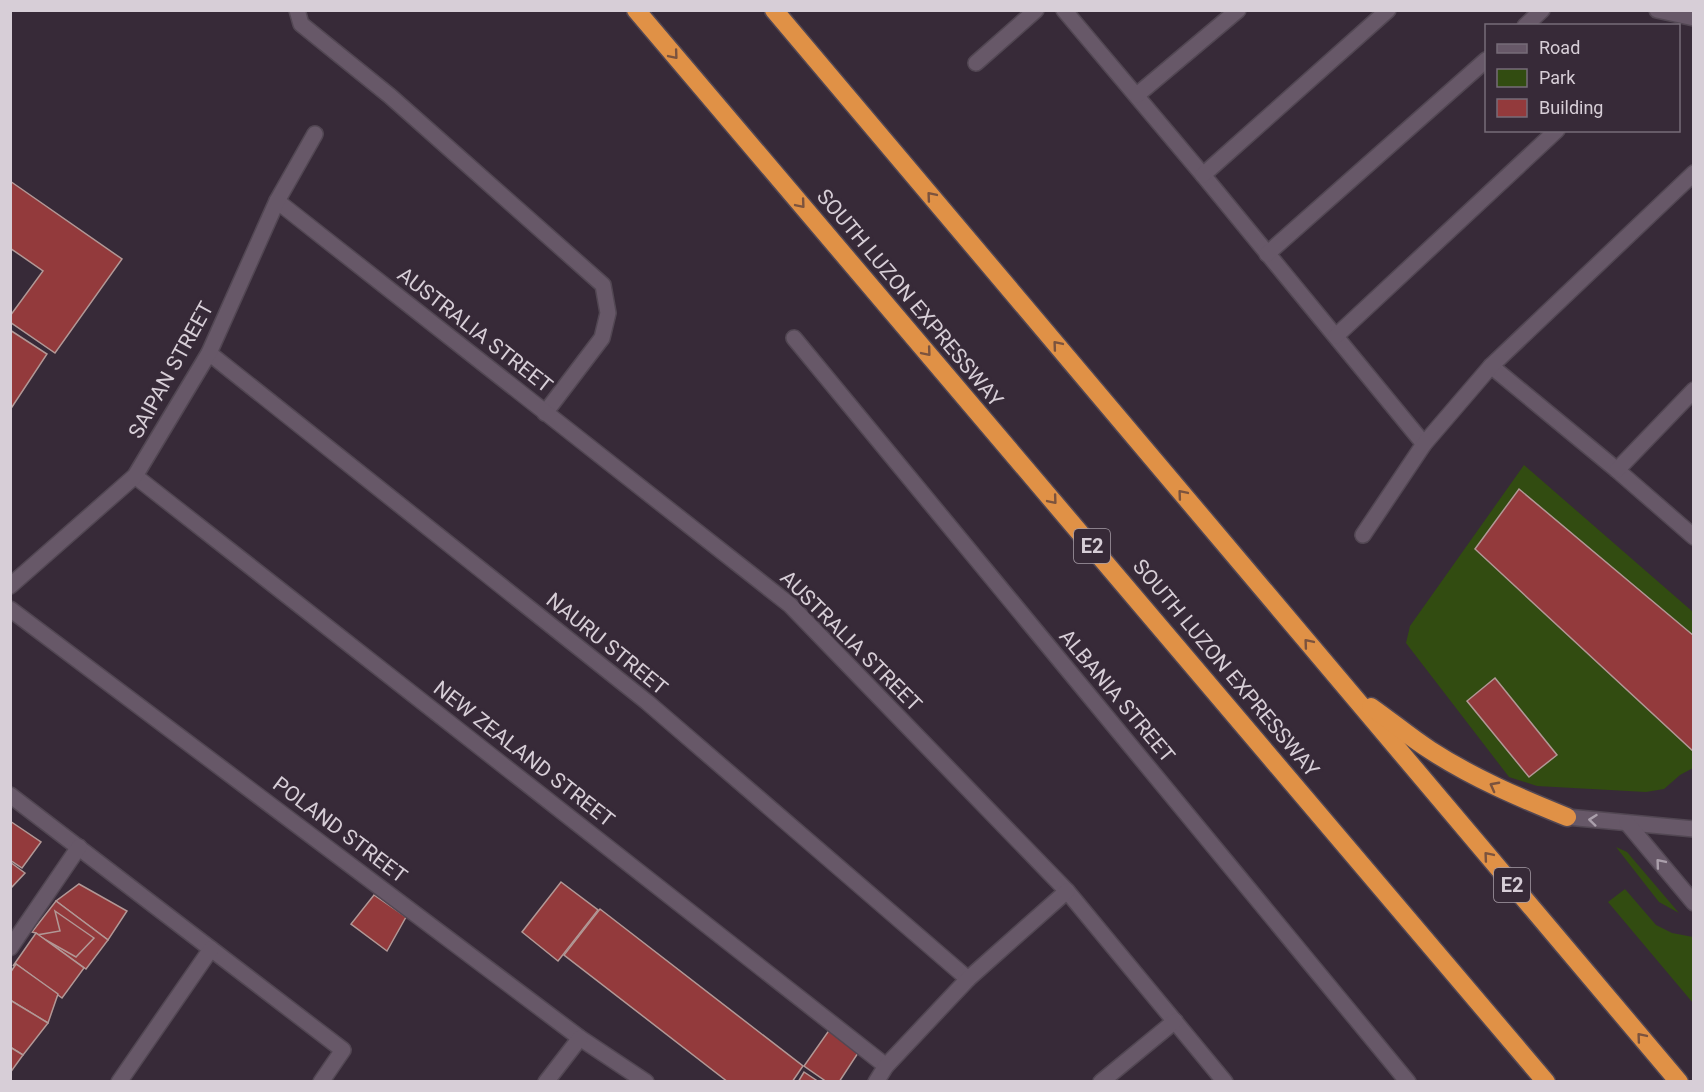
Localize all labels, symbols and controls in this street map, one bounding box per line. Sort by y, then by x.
legend [1485,24,1680,132]
text: Road [1539,37,1580,58]
one-way arrow [667,48,678,59]
text: Park [1539,67,1576,88]
text: Building [1539,97,1603,118]
street label: SOUTH LUZON EXPRESSWAY [812,184,1008,412]
one-way arrow [927,192,938,203]
one-way arrow [793,197,804,208]
street label: AUSTRALIA STREET [393,262,557,398]
street label: SAIPAN STREET [124,297,219,442]
one-way arrow [1053,341,1064,352]
one-way arrow [920,345,931,356]
one-way arrow [1179,490,1190,501]
one-way arrow [1046,493,1057,504]
road number: E2 [1074,529,1110,563]
street label: SOUTH LUZON EXPRESSWAY [1128,554,1324,782]
street label: AUSTRALIA STREET [776,566,927,717]
street label: NAURU STREET [542,588,673,700]
street label: ALBANIA STREET [1054,625,1180,768]
one-way arrow [1304,639,1315,650]
street label: NEW ZEALAND STREET [429,676,619,832]
street label: POLAND STREET [268,772,412,888]
one-way arrow [1490,782,1500,793]
one-way arrow [1589,814,1598,827]
one-way arrow [1484,852,1495,863]
one-way arrow [1656,859,1667,870]
road number: E2 [1494,868,1530,902]
one-way arrow [1637,1033,1648,1044]

